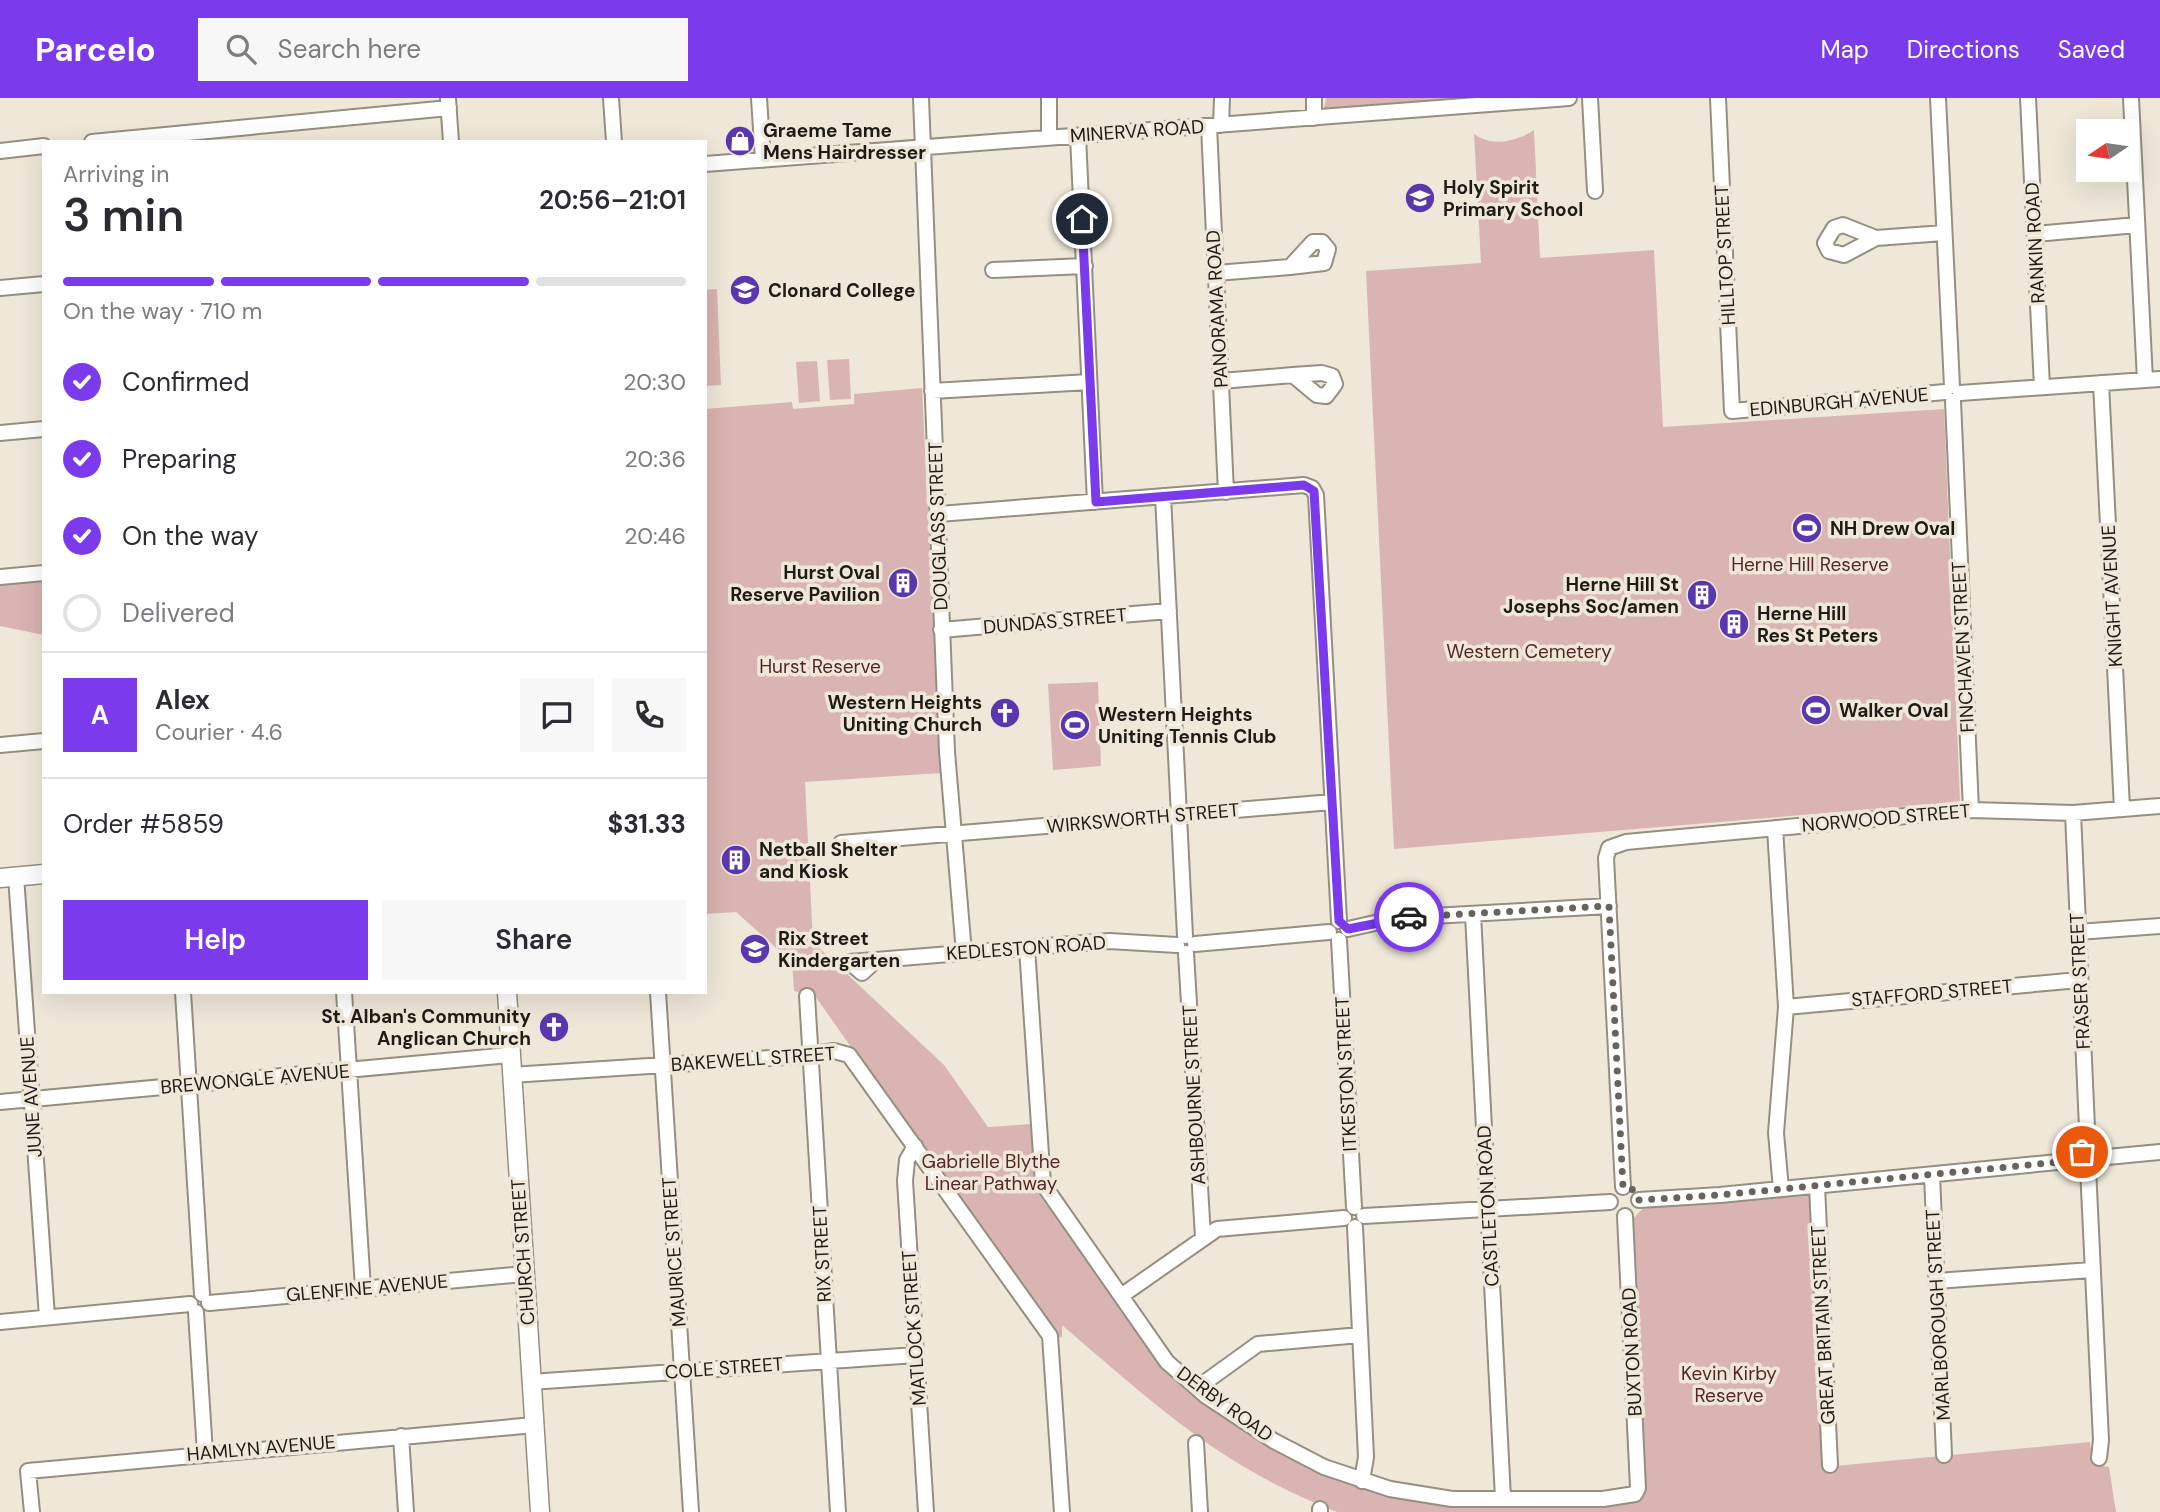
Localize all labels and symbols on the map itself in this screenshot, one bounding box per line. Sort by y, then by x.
street label: MINERVA ROAD [1069,114,1205,148]
place label: Graeme Tame Mens Hairdresser [763,118,926,165]
north arrow [2076,119,2138,182]
shop icon: Graeme Tame Mens Hairdresser [723,124,757,158]
place label: Holy Spirit Primary School [1443,175,1583,222]
school or university icon: Holy Spirit Primary School [1403,181,1437,215]
street label: RANKIN ROAD [2019,182,2051,304]
street label: HILLTOP STREET [1709,184,1741,326]
pin [1052,189,1112,249]
street label: PANORAMA ROAD [1200,229,1234,389]
school or university icon: Clonard College [728,273,762,307]
place label: Clonard College [768,278,915,303]
street label: EDINBURGH AVENUE [1749,382,1929,422]
street label: DOUGLASS STREET [923,441,953,611]
sports icon: NH Drew Oval [1790,511,1824,545]
place label: NH Drew Oval [1830,516,1955,541]
street label: KNIGHT AVENUE [2096,524,2128,668]
park label: Herne Hill Reserve [1731,552,1889,577]
place label: Hurst Oval Reserve Pavilion [730,560,880,607]
street label: FINCHAVEN STREET [1946,560,1980,733]
building icon: Hurst Oval Reserve Pavilion [886,566,920,600]
place label: Herne Hill St Josephs Soc/amen [1503,572,1679,619]
building icon: Herne Hill St Josephs Soc/amen [1685,578,1719,612]
place label: Herne Hill Res St Peters [1757,601,1878,648]
street label: DUNDAS STREET [982,602,1128,640]
building icon: Herne Hill Res St Peters [1717,607,1751,641]
park label: Western Cemetery [1446,639,1612,664]
park label: Hurst Reserve [759,654,881,679]
place label: Western Heights Uniting Church [827,690,982,737]
sports icon: Walker Oval [1799,693,1833,727]
church icon: Western Heights Uniting Church [988,696,1022,730]
place label: Walker Oval [1839,698,1949,723]
place label: Western Heights Uniting Tennis Club [1098,702,1276,749]
sports icon: Western Heights Uniting Tennis Club [1058,708,1092,742]
street label: WIRKSWORTH STREET [1046,797,1241,839]
street label: NORWOOD STREET [1801,798,1972,838]
place label: Netball Shelter and Kiosk [759,837,898,884]
building icon: Netball Shelter and Kiosk [719,843,753,877]
courier [1374,882,1444,952]
street label: FRASER STREET [2064,912,2096,1050]
place label: Rix Street Kindergarten [778,926,900,973]
street label: KEDLESTON ROAD [945,930,1107,966]
school or university icon: Rix Street Kindergarten [738,932,772,966]
street label: STAFFORD STREET [1850,973,2014,1012]
street label: ITKESTON STREET [1329,995,1363,1152]
place label: St. Alban's Community Anglican Church [321,1004,532,1051]
street label: ASHBOURNE STREET [1177,1004,1211,1186]
church icon: St. Alban's Community Anglican Church [537,1010,571,1044]
street label: JUNE AVENUE [14,1036,48,1158]
street label: BAKEWELL STREET [670,1041,836,1077]
street label: BREWONGLE AVENUE [159,1058,351,1100]
pin [2052,1122,2112,1182]
street label: CASTLETON ROAD [1471,1125,1505,1287]
park label: Gabrielle Blythe Linear Pathway [922,1149,1060,1196]
street label: MAURICE STREET [656,1176,692,1328]
street label: CHURCH STREET [505,1178,541,1326]
street label: RIX STREET [807,1205,837,1303]
street label: MARLBOROUGH STREET [1920,1208,1956,1421]
street label: GREAT BRITAIN STREET [1805,1224,1841,1425]
street label: MATLOCK STREET [896,1249,932,1407]
street label: GLENFINE AVENUE [285,1268,449,1308]
street label: BUXTON ROAD [1616,1287,1648,1417]
street label: COLE STREET [664,1351,785,1385]
street label: DERBY ROAD [1172,1361,1278,1447]
park label: Kevin Kirby Reserve [1681,1361,1777,1408]
street label: HAMLYN AVENUE [185,1429,337,1467]

